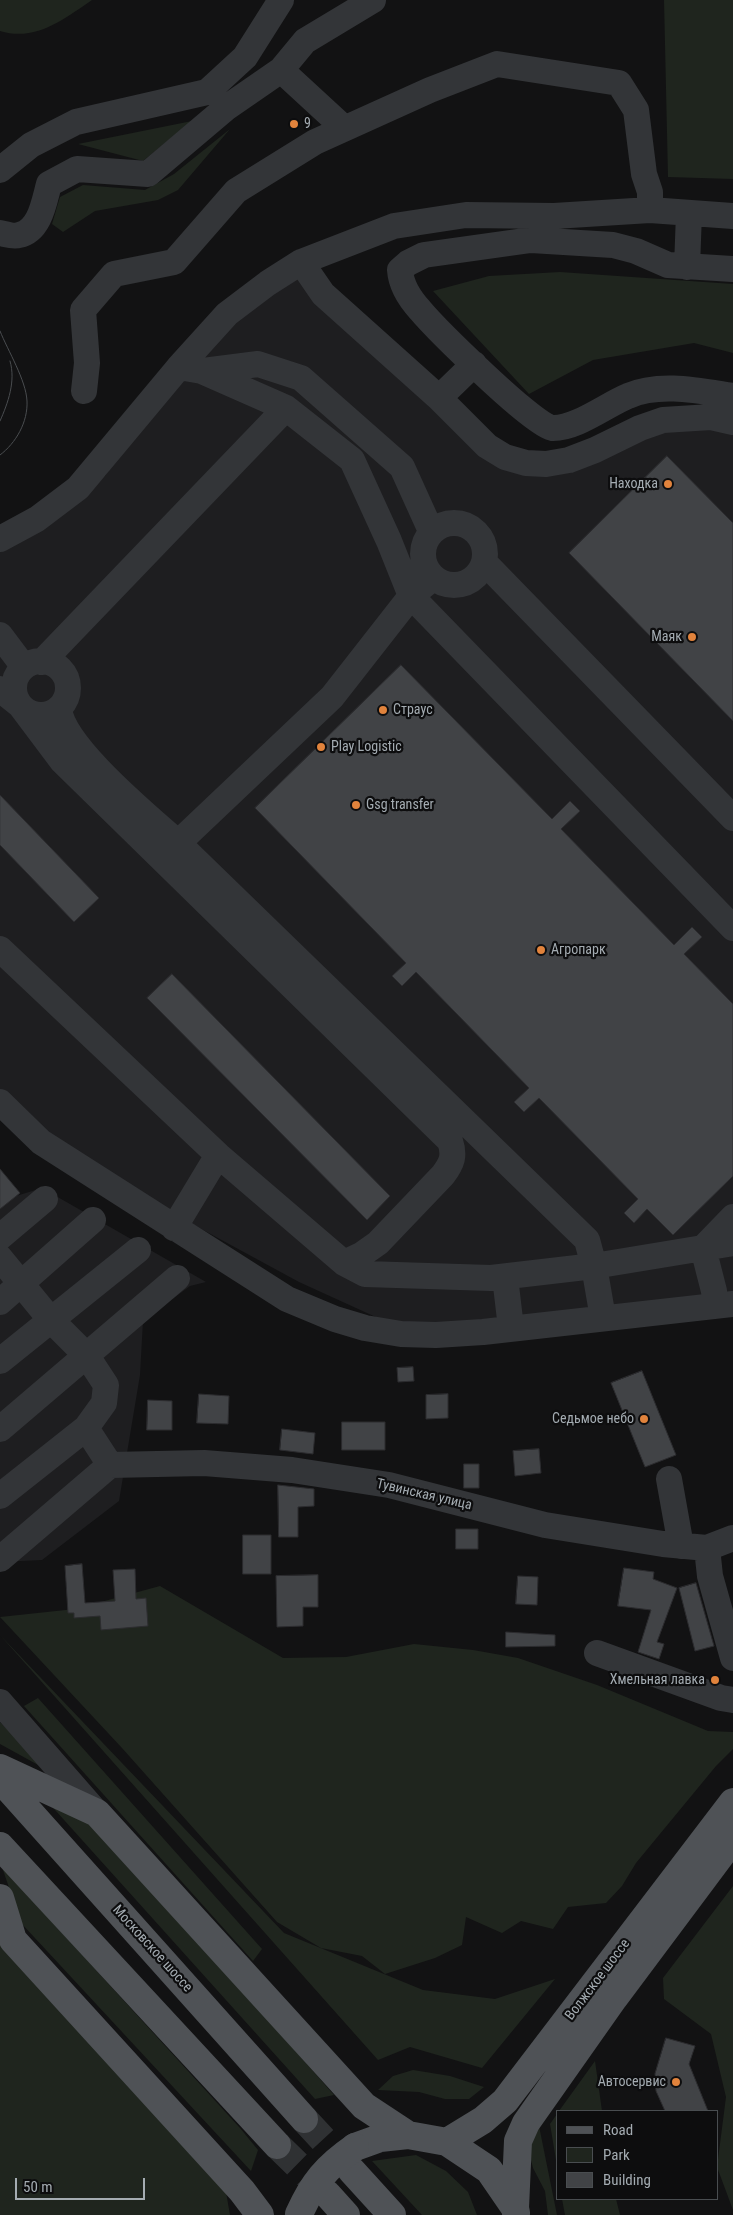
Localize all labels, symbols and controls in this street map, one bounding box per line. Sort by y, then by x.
place label: 9 [304,116,311,132]
marker: 9 [288,118,300,130]
place label: Находка [609,476,658,492]
marker: Находка [662,478,674,490]
place label: Маяк [651,629,682,645]
marker: Маяк [686,631,698,643]
place label: Страус [393,702,433,718]
marker: Страус [377,704,389,716]
place label: Play Logistic [331,739,402,755]
marker: Play Logistic [315,741,327,753]
place label: Gsg transfer [366,797,434,813]
marker: Gsg transfer [350,799,362,811]
place label: Агропарк [551,942,606,958]
marker: Агропарк [535,944,547,956]
place label: Седьмое небо [552,1411,634,1427]
marker: Седьмое небо [638,1413,650,1425]
street label: Тувинская улица [375,1476,473,1514]
place label: Хмельная лавка [610,1672,705,1688]
marker: Хмельная лавка [709,1674,721,1686]
street label: Московское шоссе [109,1902,195,1996]
street label: Волжское шоссе [562,1936,634,2024]
place label: Автосервис [598,2074,666,2090]
marker: Автосервис [670,2076,682,2088]
legend [556,2110,718,2200]
text: Road [603,2121,633,2139]
text: Park [603,2146,630,2164]
scale bar [18,2168,148,2200]
text: Building [603,2171,651,2189]
text: 50 m [23,2178,53,2196]

